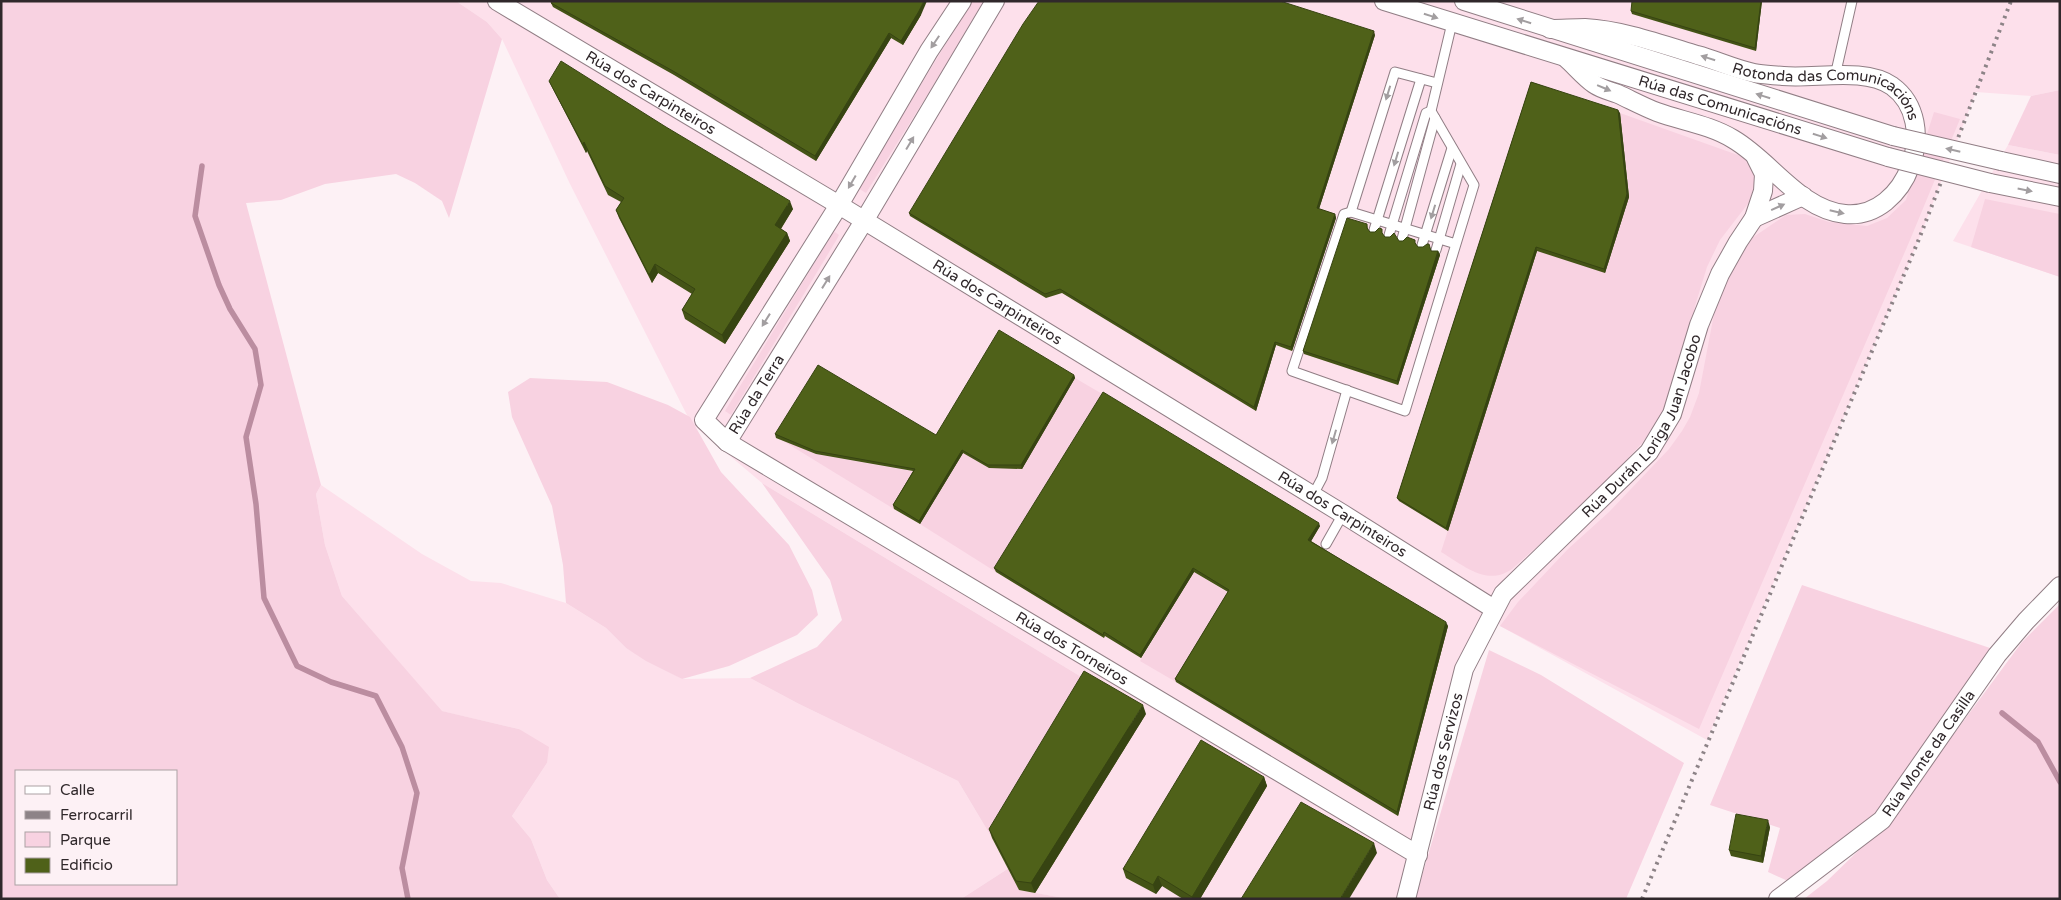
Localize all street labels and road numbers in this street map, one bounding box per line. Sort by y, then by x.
street label: Rúa dos Carpinteiros [582,47,719,138]
street label: Rotonda das Comunicacións [1730,59,1923,122]
street label: Rúa das Comunicacións [1636,71,1804,139]
street label: Rúa dos Carpinteiros [929,256,1065,349]
street label: Rúa Durán Loriga Juan Jacobo [1578,332,1705,521]
street label: Rúa da Terra [725,351,788,438]
street label: Rúa dos Carpinteiros [1275,467,1410,561]
street label: Rúa dos Torneiros [1012,608,1132,689]
street label: Rúa Monte da Casilla [1878,686,1979,820]
street label: Rúa dos Servizos [1420,691,1467,812]

